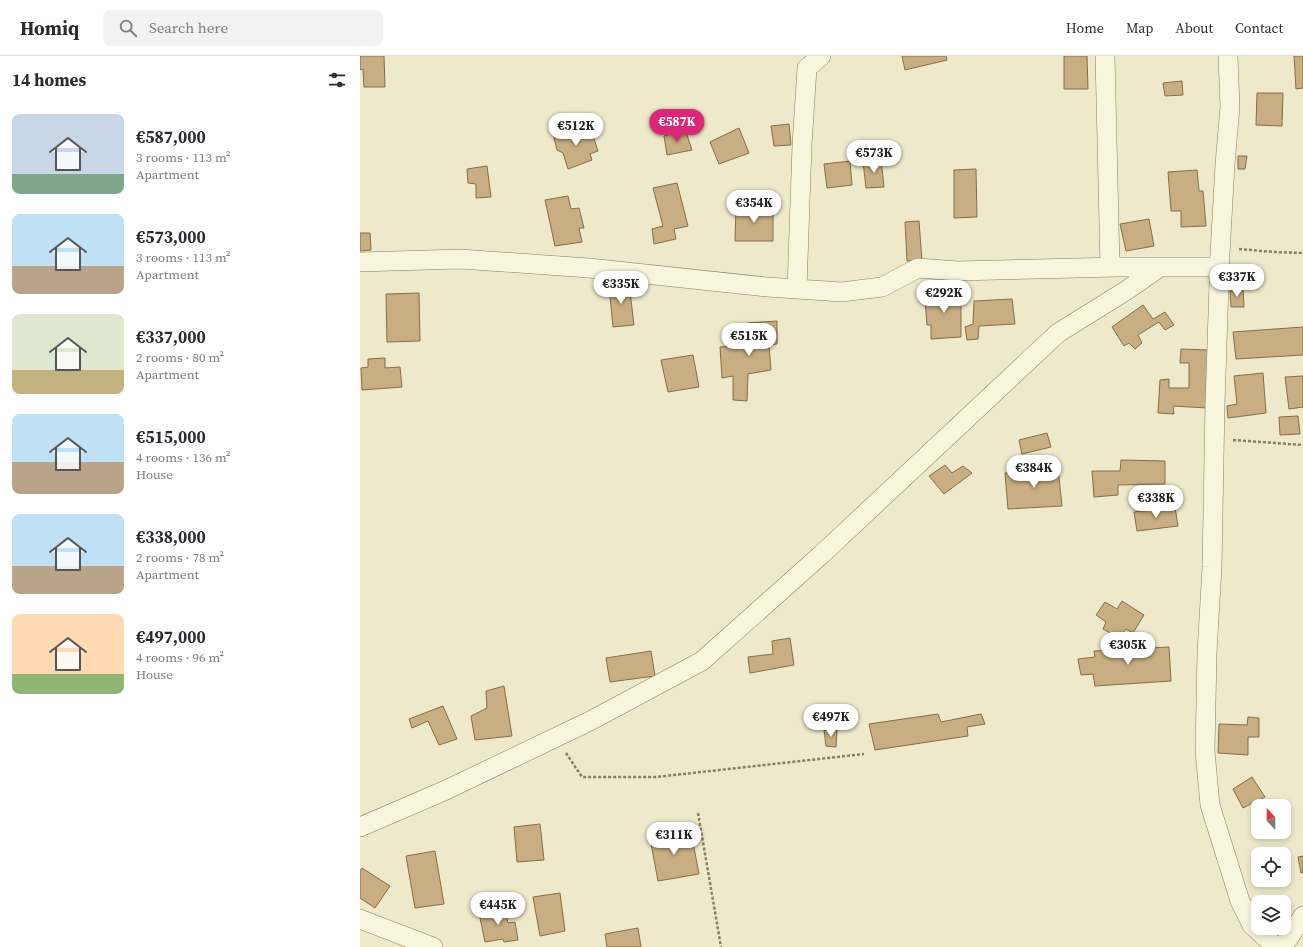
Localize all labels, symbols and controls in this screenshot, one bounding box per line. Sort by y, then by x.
search box [103,10,383,46]
text: Homiq [20,15,79,41]
icon: search [117,17,139,39]
text: Search here [149,17,228,38]
text: Home [1066,18,1104,38]
text: Map [1126,18,1153,38]
text: About [1175,18,1213,38]
text: Contact [1235,18,1283,38]
text: 14 homes [12,68,86,92]
icon: filters [326,69,348,91]
pin: €587K [649,109,705,143]
pin: €512K [548,113,604,147]
text: €587K [658,113,696,130]
text: €512K [557,117,595,134]
text: €587,000 [136,125,206,149]
icon: home [44,130,92,178]
pin: €573K [846,140,902,174]
text: €573K [855,144,893,161]
text: 3 rooms · 113 m² [136,149,231,166]
text: Apartment [136,166,199,183]
pin: €354K [726,190,782,224]
text: €354K [735,194,773,211]
text: €573,000 [136,225,206,249]
icon: home [44,230,92,278]
text: 3 rooms · 113 m² [136,249,231,266]
pin: €337K [1209,264,1265,298]
text: Apartment [136,266,199,283]
text: €337K [1218,268,1256,285]
pin: €335K [593,271,649,305]
text: €335K [602,275,640,292]
pin: €292K [916,280,972,314]
text: €292K [925,284,963,301]
pin: €515K [721,323,777,357]
text: €337,000 [136,325,206,349]
text: €515K [730,327,768,344]
icon: home [44,330,92,378]
text: 2 rooms · 80 m² [136,349,224,366]
text: Apartment [136,366,199,383]
text: €515,000 [136,425,206,449]
icon: home [44,430,92,478]
text: 4 rooms · 136 m² [136,449,231,466]
pin: €384K [1006,455,1062,489]
text: €384K [1015,459,1053,476]
text: House [136,466,173,483]
pin: €338K [1128,485,1184,519]
text: €338K [1137,489,1175,506]
text: €338,000 [136,525,206,549]
icon: home [44,530,92,578]
text: 2 rooms · 78 m² [136,549,224,566]
text: Apartment [136,566,199,583]
text: €497,000 [136,625,206,649]
icon: home [44,630,92,678]
pin: €305K [1100,632,1156,666]
text: €305K [1109,636,1147,653]
text: 4 rooms · 96 m² [136,649,224,666]
text: House [136,666,173,683]
pin: €497K [803,704,859,738]
text: €497K [812,708,850,725]
north arrow [1251,799,1291,839]
map controls [1251,799,1291,935]
pin: €311K [646,822,702,856]
text: €311K [655,826,693,843]
button: locate [1251,847,1291,887]
pin: €445K [470,892,526,926]
button: layers [1251,895,1291,935]
text: €445K [479,896,517,913]

